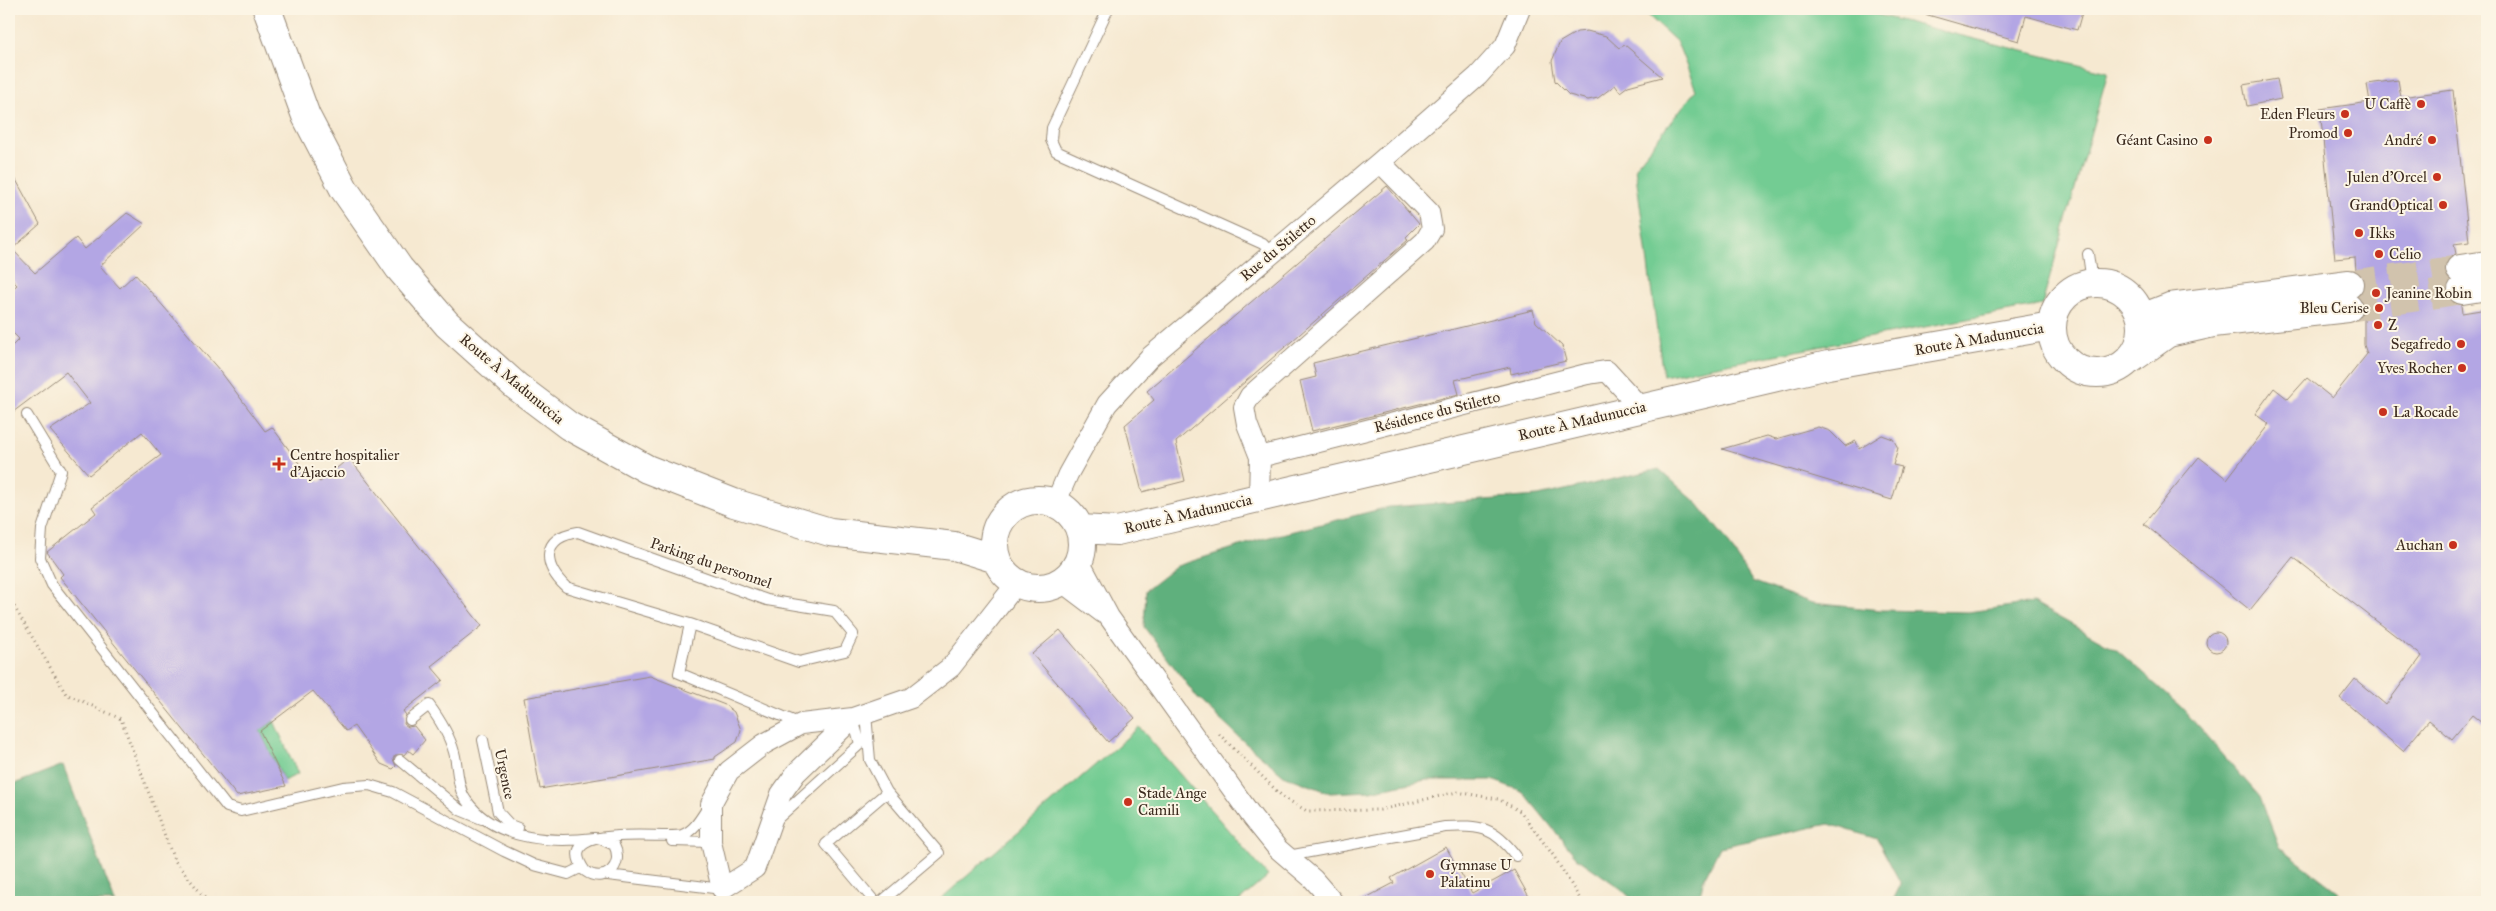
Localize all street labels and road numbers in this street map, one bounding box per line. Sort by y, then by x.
street label: Rue du Stiletto [1236,211,1320,285]
street label: Route À Madunuccia [1913,318,2046,359]
street label: Route À Madunuccia [456,329,569,428]
street label: Résidence du Stiletto [1372,388,1502,436]
street label: Route À Madunuccia [1516,396,1648,444]
street label: Route À Madunuccia [1122,489,1254,537]
street label: Parking du personnel [648,534,775,593]
street label: Urgence [491,747,519,801]

